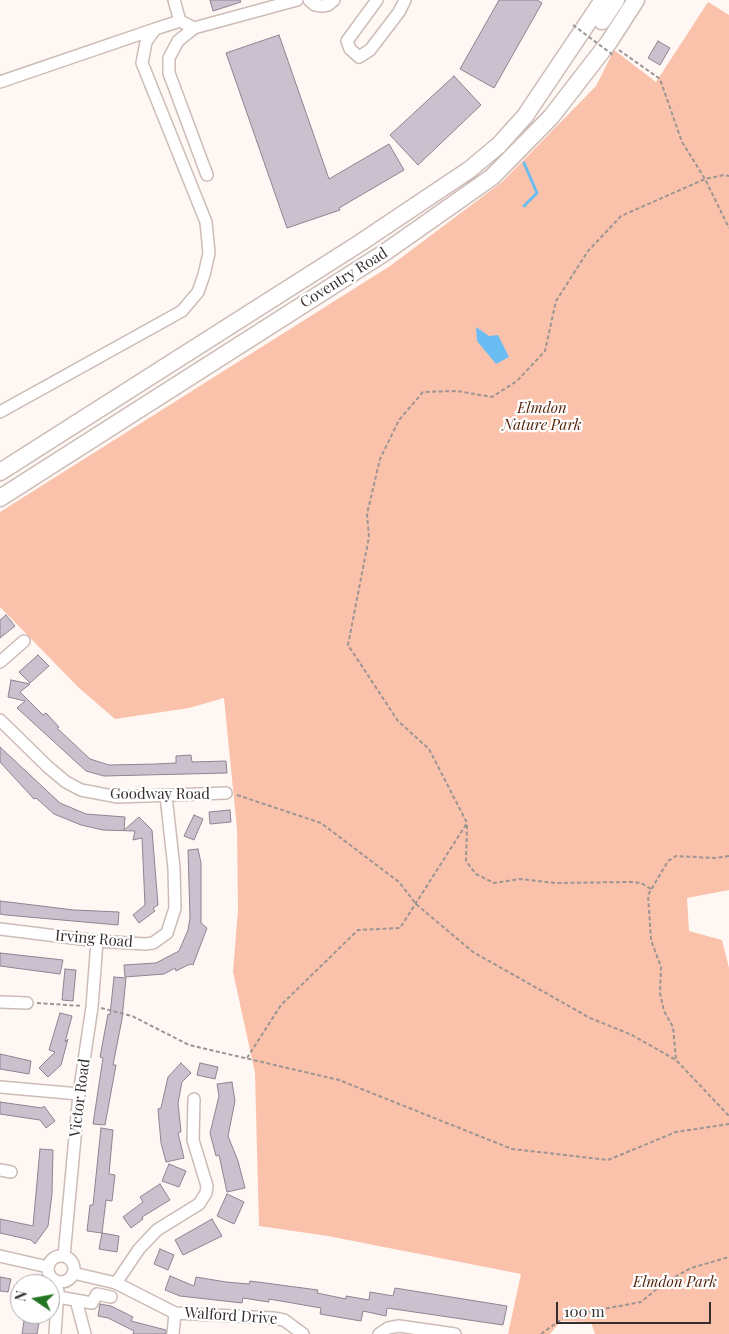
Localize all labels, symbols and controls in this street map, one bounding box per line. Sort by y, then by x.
street label: Coventry Road [297,244,391,312]
park label: Elmdon Nature Park [502,399,582,434]
street label: Goodway Road [110,785,210,803]
street label: Irving Road [54,927,134,951]
street label: Victor Road [66,1058,94,1138]
park label: Elmdon Park [633,1273,717,1291]
north arrow [10,1274,60,1324]
text: N [10,1289,31,1303]
scale bar [559,1292,714,1324]
text: 100 m [564,1301,605,1321]
street label: Walford Drive [184,1304,278,1328]

